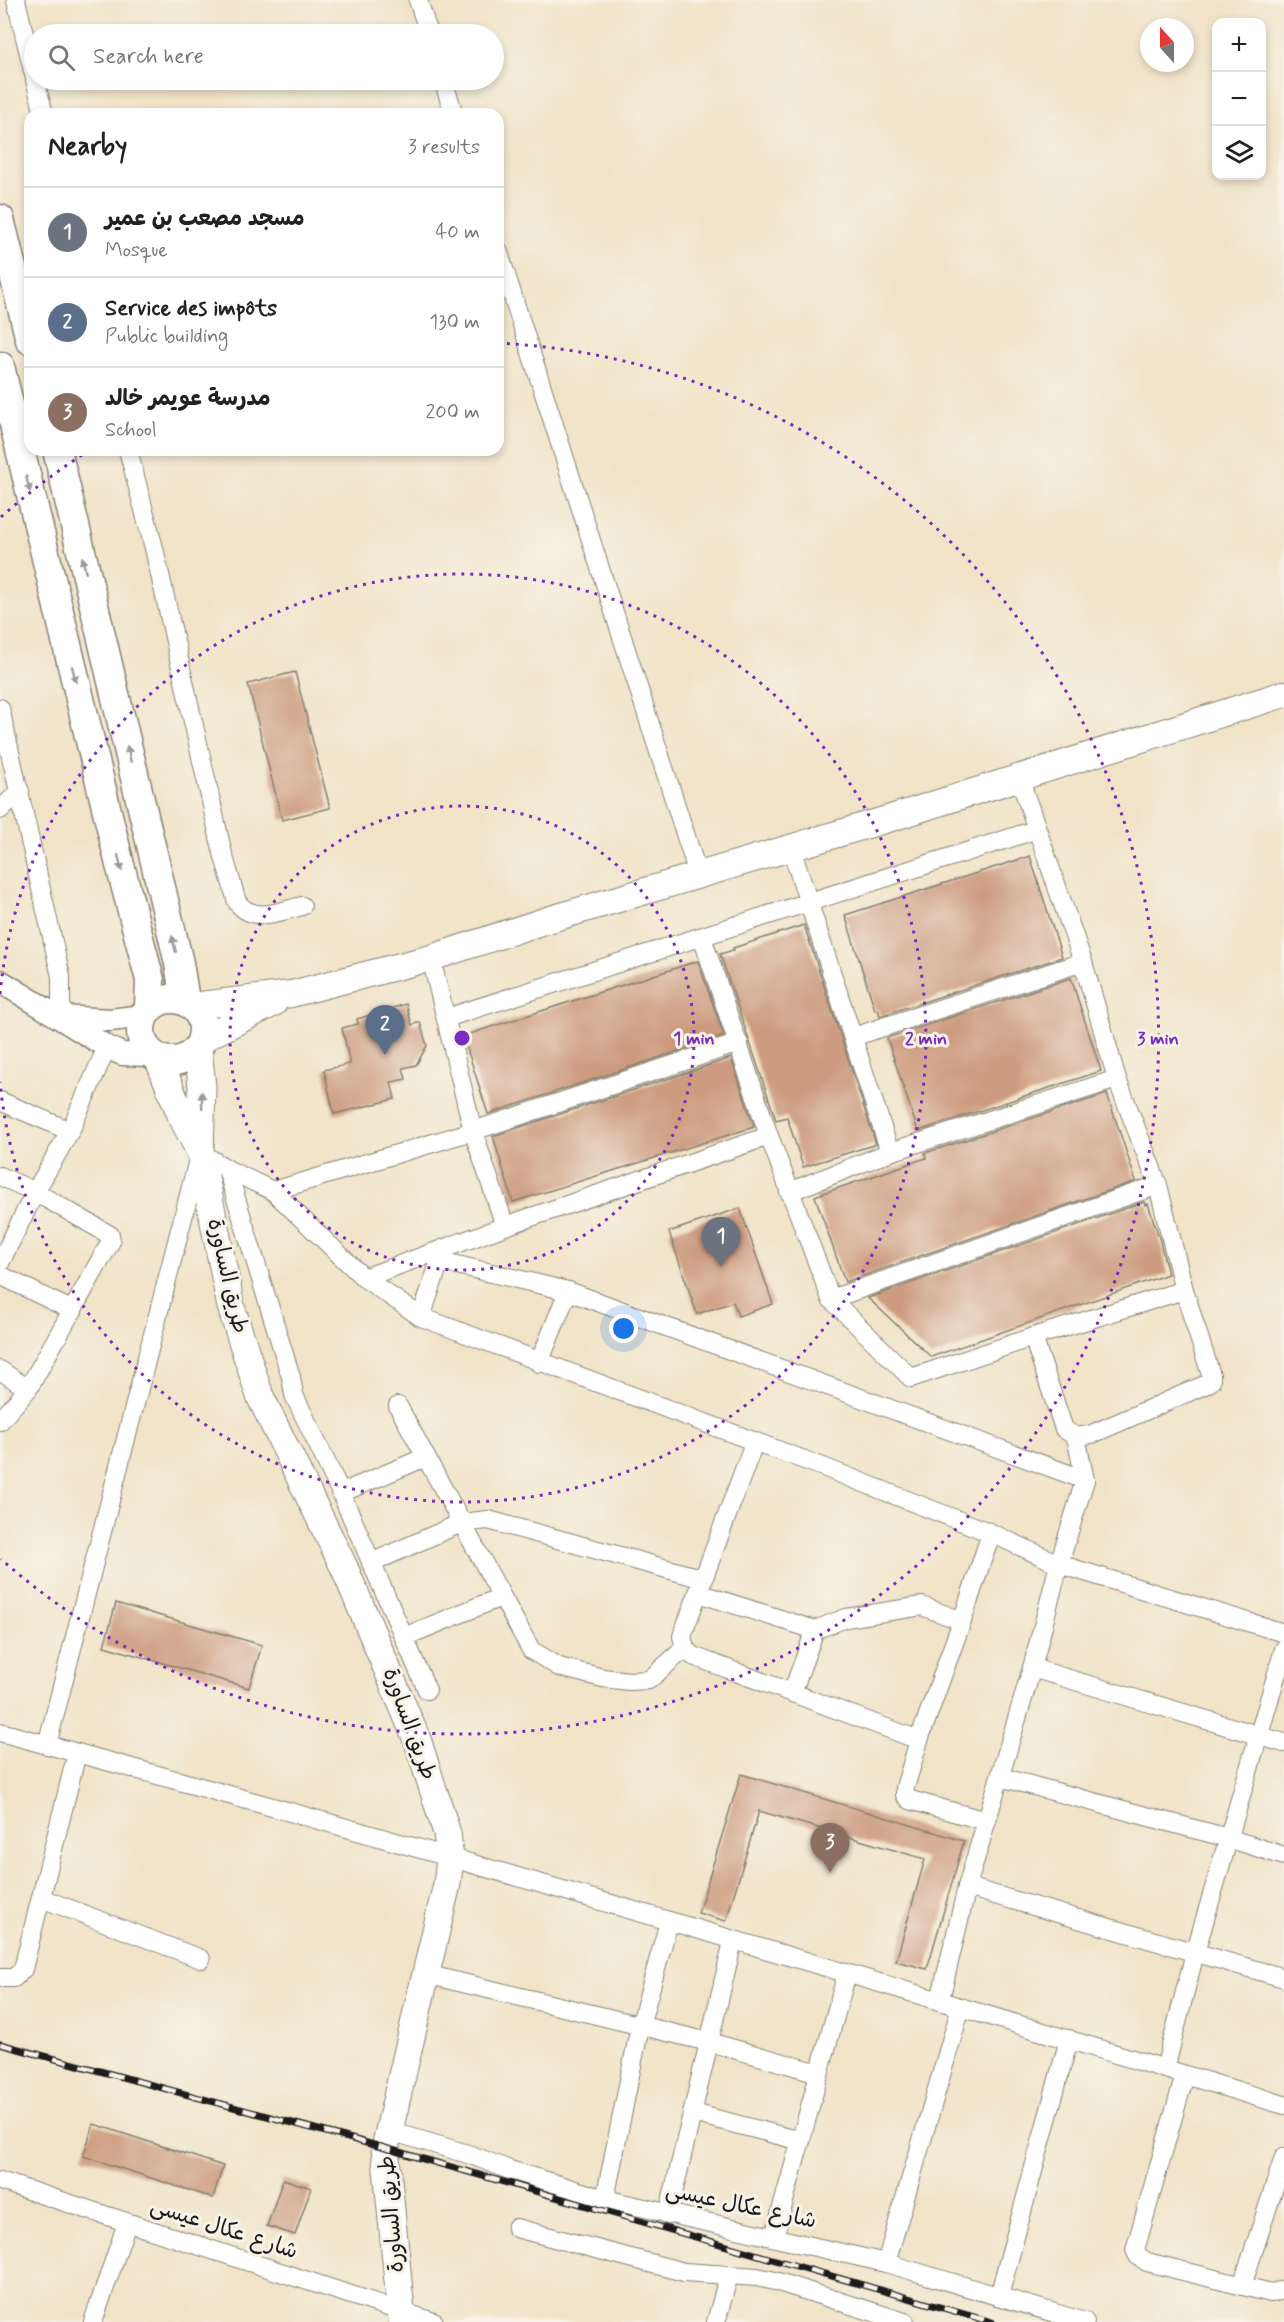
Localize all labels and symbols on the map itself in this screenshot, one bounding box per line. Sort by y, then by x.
north arrow [1140,18,1194,72]
one-way arrow [24,475,34,493]
one-way arrow [78,555,88,574]
one-way arrow [70,664,79,683]
one-way arrow [124,745,133,764]
one-way arrow [115,854,125,872]
one-way arrow [169,934,178,953]
pin: 2 [366,1006,404,1055]
text: 1 min [673,1027,715,1051]
text: 2 min [905,1027,947,1051]
text: 3 min [1137,1027,1179,1051]
centre of rings [452,1028,472,1048]
one-way arrow [197,1091,207,1110]
street label: طريق الساورة [200,1216,254,1336]
pin: 1 [702,1218,740,1267]
your location [609,1314,638,1343]
street label: طريق الساورة [376,1664,442,1784]
pin: 3 [810,1824,850,1873]
street label: طريق الساورة [373,2154,411,2274]
street label: شارع عكال عيسى [663,2176,819,2236]
street label: شارع عكال عيسى [147,2192,301,2266]

